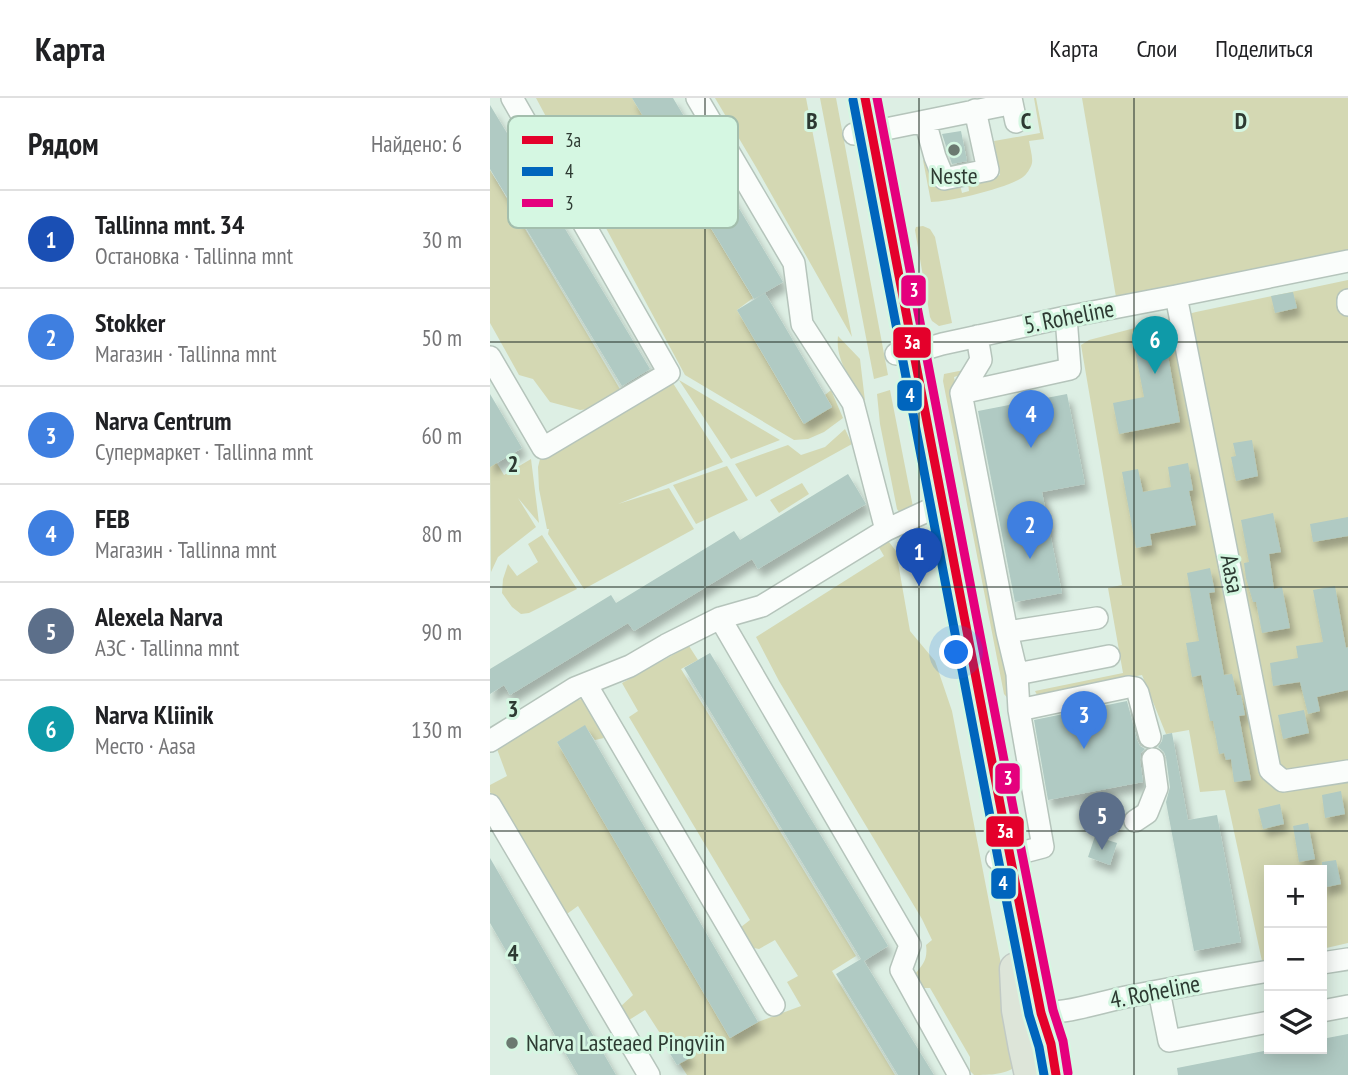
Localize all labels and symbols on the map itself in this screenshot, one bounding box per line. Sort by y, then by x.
text: B [806,106,818,135]
text: C [1021,106,1032,135]
text: D [1235,106,1247,135]
legend [508,116,738,228]
text: 3a [565,128,581,152]
marker: Neste [946,142,962,158]
text: 4 [565,159,574,183]
place label: Neste [930,160,978,191]
text: 3 [565,191,574,215]
line badge: 3 [900,274,927,307]
text: 3 [909,278,919,302]
street label: 5. Roheline [1021,293,1117,340]
pin: 6 [1132,316,1178,374]
line badge: 3a [892,326,932,359]
text: 3a [904,330,921,354]
line badge: 4 [896,379,923,412]
text: 4 [905,383,915,407]
pin: 4 [1008,390,1054,448]
text: 2 [508,449,519,478]
pin: 2 [1007,501,1053,559]
pin: 1 [896,528,942,586]
street label: Aasa [1214,552,1251,596]
your location [939,635,973,669]
pin: 3 [1061,691,1107,749]
text: 3 [508,694,519,723]
line badge: 3 [994,762,1021,795]
text: 3 [1003,766,1013,790]
pin: 5 [1079,792,1125,850]
line badge: 3a [985,815,1025,848]
text: 3a [997,819,1014,843]
line badge: 4 [990,867,1017,900]
text: 4 [998,871,1008,895]
text: 4 [508,938,519,967]
street label: 4. Roheline [1107,968,1203,1015]
place label: Narva Lasteaed Pingviin [526,1027,725,1058]
marker: Narva Lasteaed Pingviin [504,1035,520,1051]

